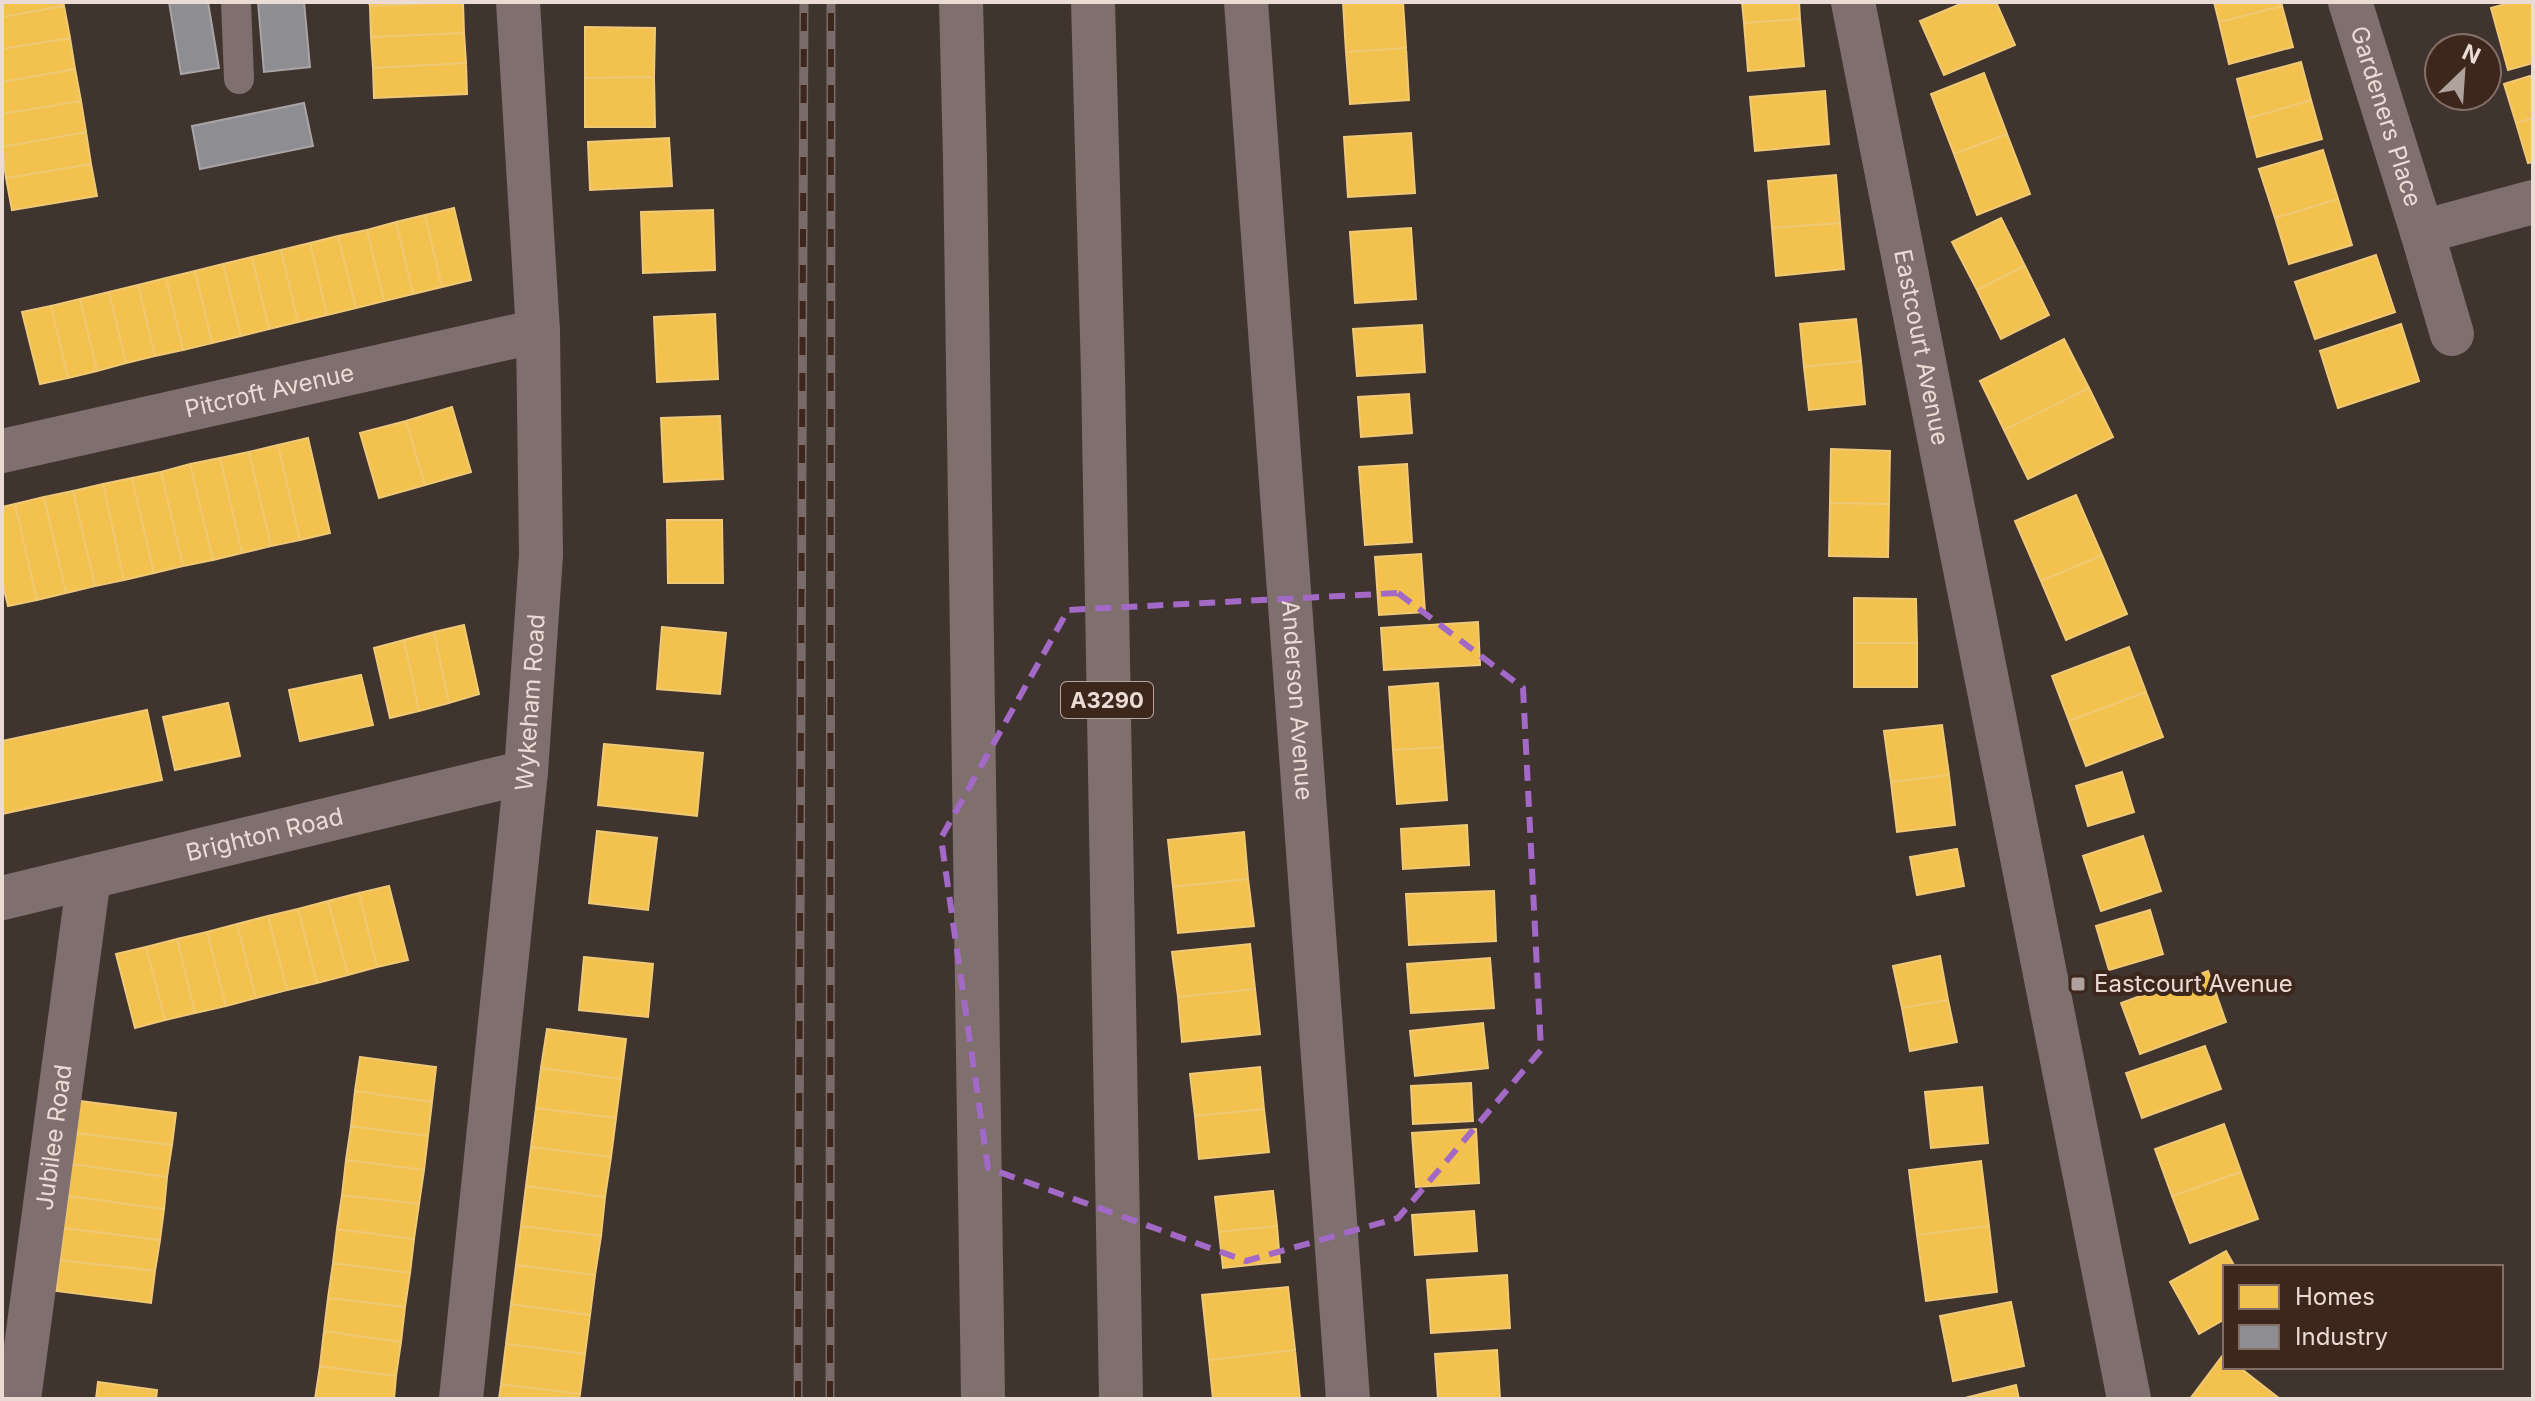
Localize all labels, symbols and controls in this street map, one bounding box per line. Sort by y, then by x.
street label: Gardeners Place [2344,22,2428,210]
north arrow [2423,32,2503,112]
text: N [2458,39,2485,69]
street label: Eastcourt Avenue [1888,247,1955,448]
street label: Pitcroft Avenue [182,358,357,424]
street label: Anderson Avenue [1276,599,1319,801]
street label: Wykeham Road [509,613,551,792]
road number: A3290 [1061,682,1153,718]
street label: Brighton Road [183,802,346,867]
place label: Eastcourt Avenue [2094,969,2293,998]
marker: Eastcourt Avenue [2069,975,2087,993]
street label: Jubilee Road [29,1063,78,1212]
legend [2223,1265,2503,1369]
text: Homes [2295,1282,2375,1311]
text: Industry [2295,1322,2388,1351]

